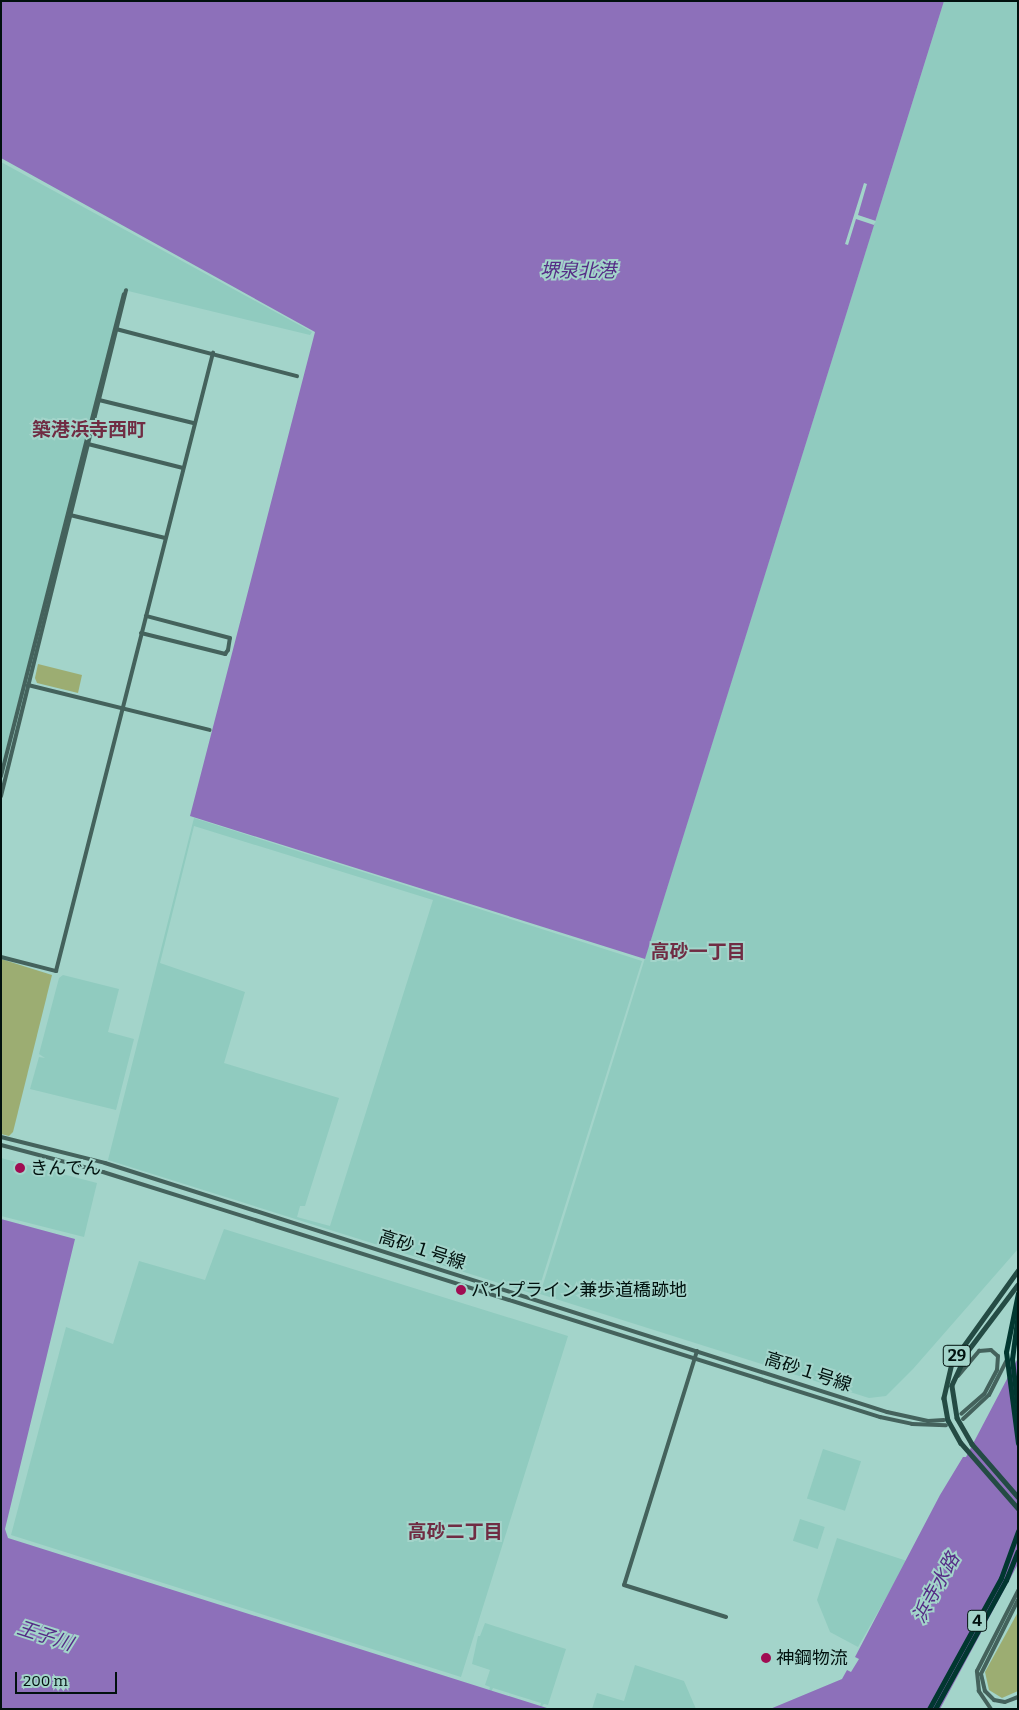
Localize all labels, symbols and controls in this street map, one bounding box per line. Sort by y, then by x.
water label: 堺泉北港 [540,260,616,282]
district label: 築港浜寺西町 [32,419,146,441]
district label: 高砂一丁目 [651,941,745,963]
place label: きんでん [30,1157,102,1179]
marker: きんでん [14,1162,26,1174]
street label: 高砂１号線 [376,1226,468,1274]
place label: パイプライン兼歩道橋跡地 [471,1279,687,1301]
marker: パイプライン兼歩道橋跡地 [455,1284,467,1296]
road number: 29 [942,1342,972,1370]
street label: 高砂１号線 [762,1348,854,1396]
district label: 高砂二丁目 [408,1521,502,1543]
water label: 浜寺水路 [908,1549,964,1627]
road number: 4 [967,1608,987,1634]
water label: 王子川 [14,1616,76,1656]
place label: 神鋼物流 [776,1647,848,1669]
marker: 神鋼物流 [760,1652,772,1664]
scale bar [18,1662,120,1694]
text: 200 m [23,1672,68,1690]

